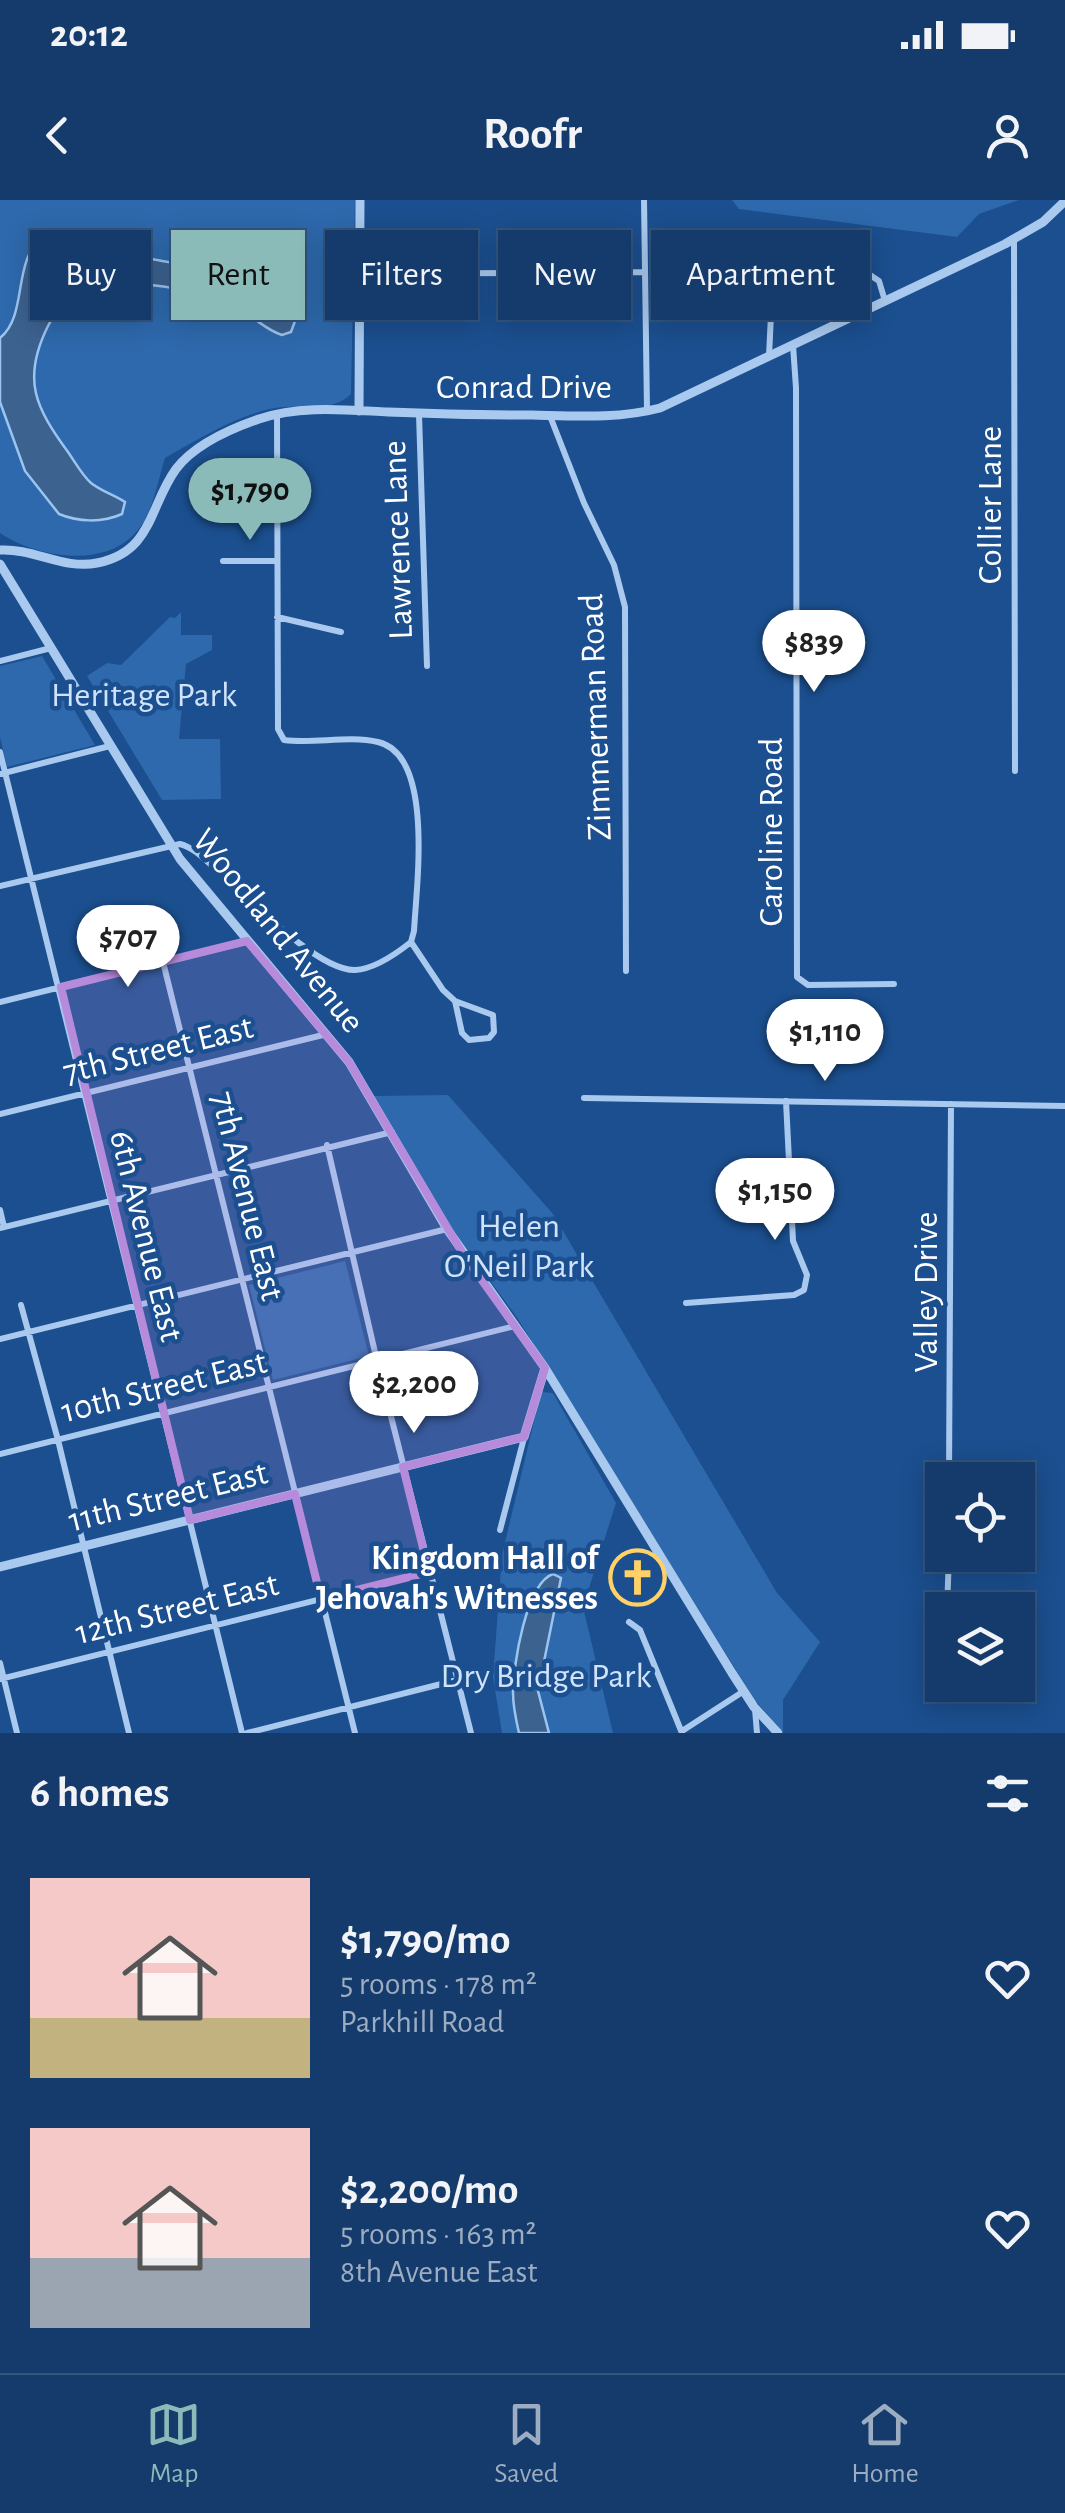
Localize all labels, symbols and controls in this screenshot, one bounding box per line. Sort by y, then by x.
text: 20:12 [50,16,128,54]
icon: back [30,108,85,163]
icon: person [980,108,1035,163]
text: Roofr [483,112,582,157]
chip: Buy [30,230,151,320]
chip: Rent [171,230,305,320]
chip: Filters [325,230,478,320]
chip: New [498,230,631,320]
chip: Apartment [651,230,870,320]
street label: Conrad Drive [436,370,612,405]
street label: Collier Lane [973,426,1008,584]
street label: Lawrence Lane [377,440,419,640]
pin: $1,790 [169,458,331,543]
text: $1,790 [210,474,290,506]
street label: Zimmerman Road [574,593,618,841]
pin: $839 [755,610,873,695]
text: $839 [784,626,844,658]
park label: Heritage Park [51,678,237,713]
street label: Caroline Road [754,737,789,927]
street label: Woodland Avenue [186,823,370,1039]
pin: $707 [69,905,187,990]
text: $707 [99,921,157,953]
pin: $1,110 [744,999,906,1084]
street label: 7th Street East [59,1010,257,1090]
text: $1,110 [789,1015,861,1047]
street label: 7th Avenue East [204,1088,290,1304]
street label: 6th Avenue East [103,1127,189,1345]
pin: $1,150 [694,1158,856,1243]
text: $1,150 [737,1174,813,1206]
park label: Helen O'Neil Park [444,1209,594,1284]
street label: Valley Drive [909,1212,944,1372]
street label: 10th Street East [58,1345,270,1429]
pin: $2,200 [333,1351,495,1436]
text: $2,200 [371,1367,457,1399]
street label: 11th Street East [65,1455,271,1539]
map controls [925,1462,1035,1702]
button: locate [925,1462,1035,1572]
place label: Kingdom Hall of Jehovah's Witnesses [316,1541,600,1616]
church icon: Kingdom Hall of Jehovah's Witnesses [607,1548,667,1608]
street label: 12th Street East [72,1567,282,1651]
button: layers [925,1592,1035,1702]
park label: Dry Bridge Park [441,1659,651,1694]
icon: filters [980,1766,1035,1821]
text: 6 homes [30,1772,169,1814]
icon: home [110,1918,230,2038]
text: $1,790/mo [340,1919,511,1961]
icon: heart [980,1951,1035,2006]
text: 5 rooms · 178 m² [340,1968,537,2000]
text: Parkhill Road [340,2006,504,2038]
icon: home [110,2168,230,2288]
text: $2,200/mo [340,2169,518,2211]
icon: heart [980,2201,1035,2256]
text: 5 rooms · 163 m² [340,2218,537,2250]
text: 8th Avenue East [340,2256,537,2288]
tab: Map [146,2397,201,2491]
tab: Saved [494,2397,558,2491]
tab: Home [851,2397,919,2491]

